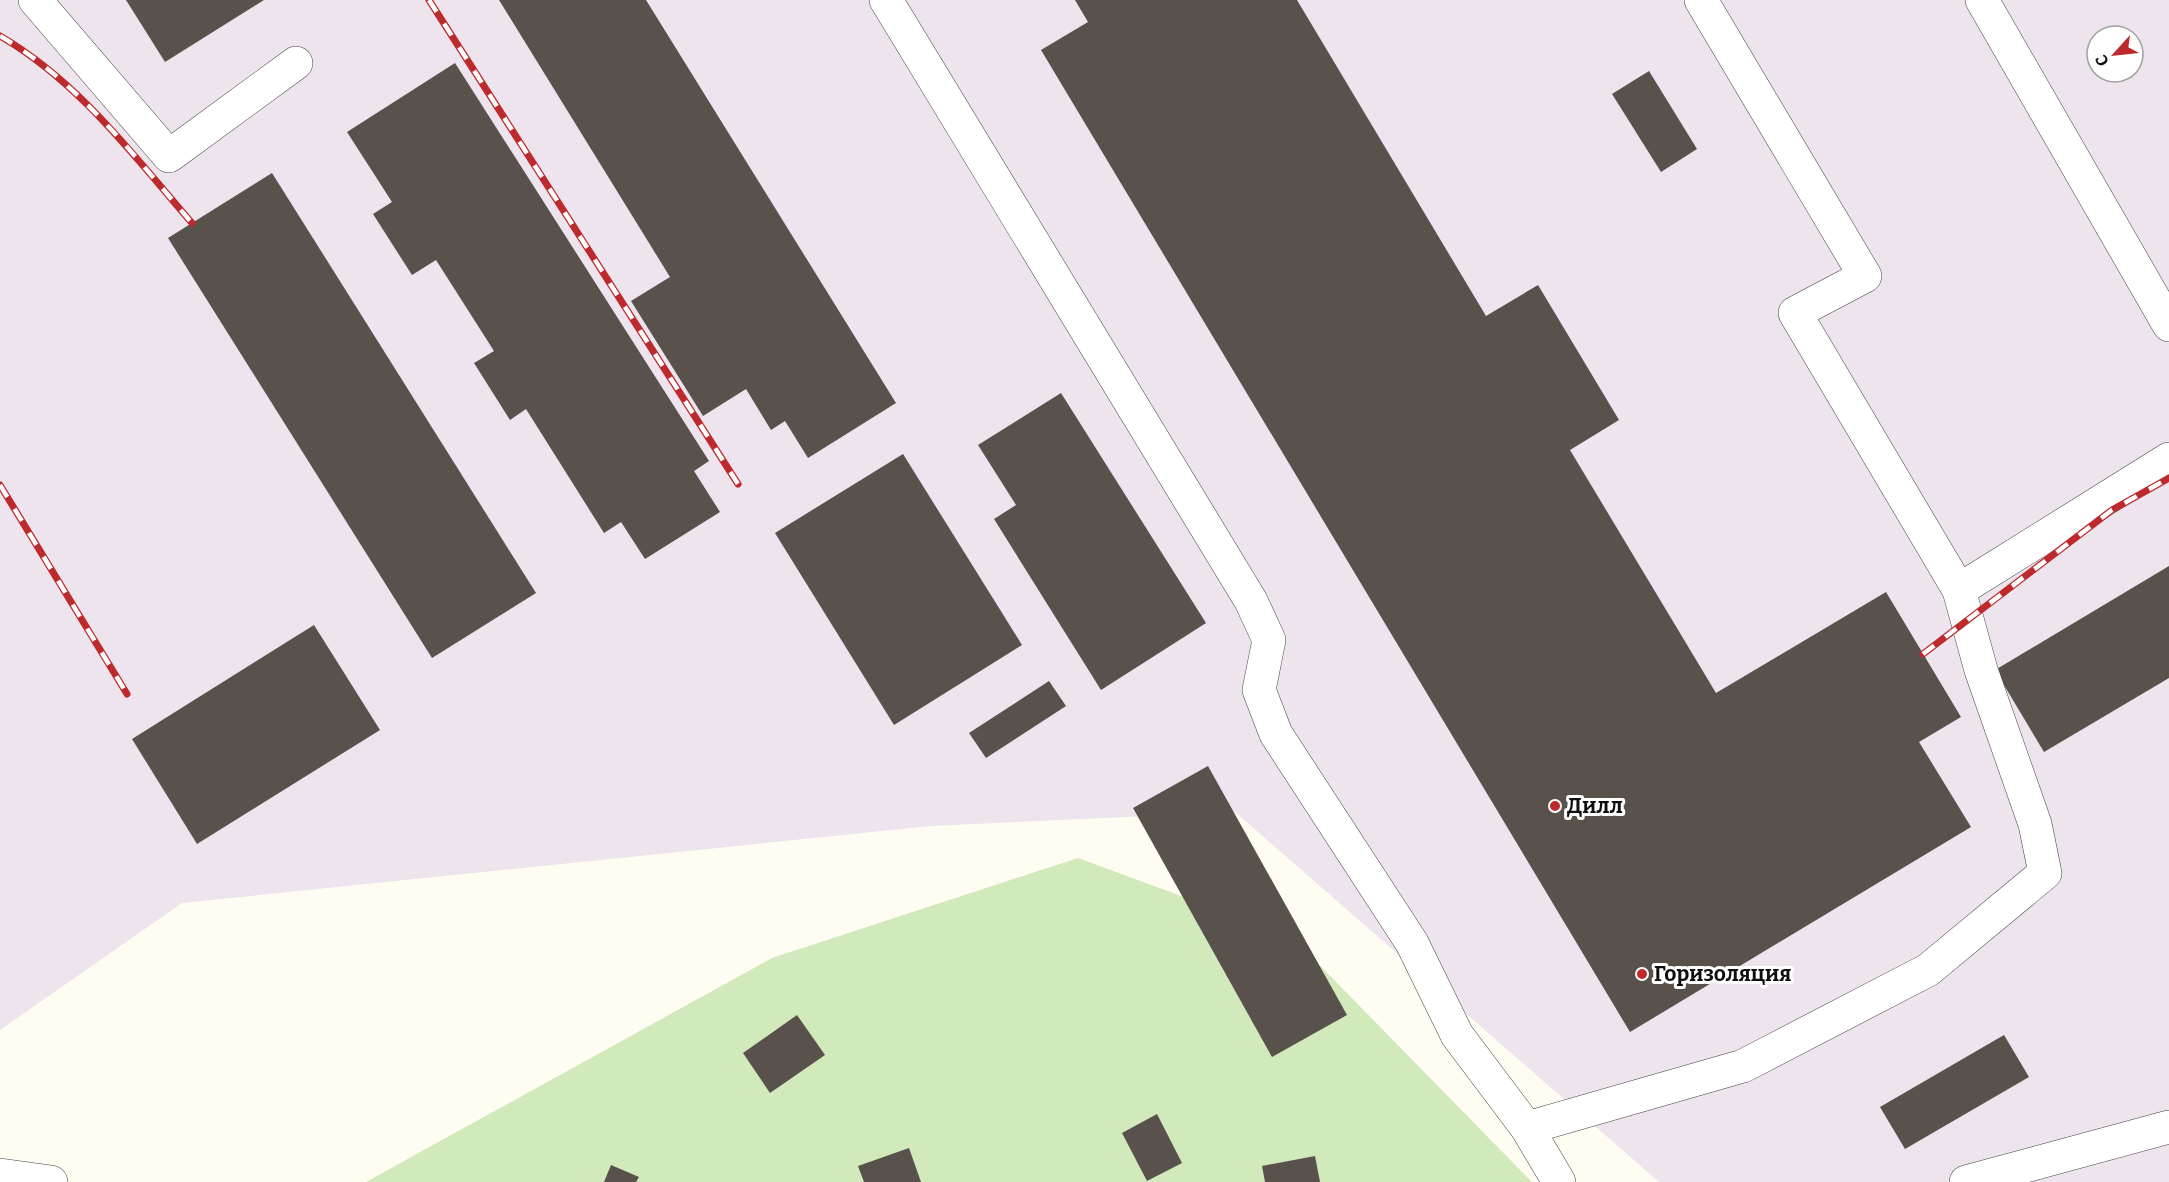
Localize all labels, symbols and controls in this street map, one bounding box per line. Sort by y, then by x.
north arrow [2085,24,2145,84]
text: С [2091,52,2113,69]
place label: Дилл [1567,793,1623,819]
marker: Дилл [1548,799,1562,813]
place label: Горизоляция [1654,961,1791,987]
marker: Горизоляция [1635,967,1649,981]

